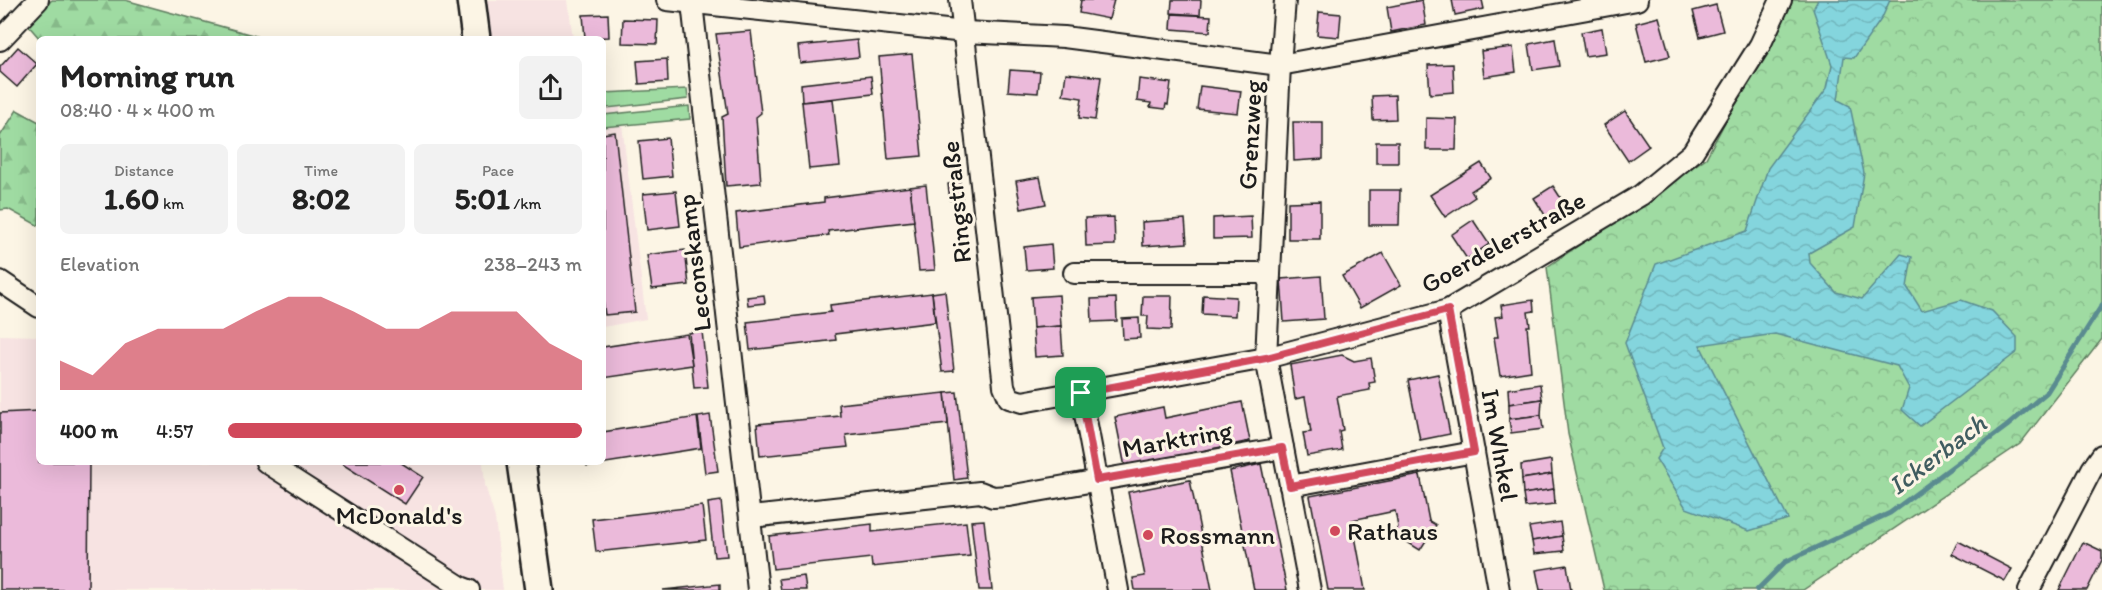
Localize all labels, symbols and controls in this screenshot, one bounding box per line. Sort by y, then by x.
text: Morning run [60,56,235,95]
button: share [519,56,582,119]
street label: Grenzweg [1231,79,1269,191]
text: 08:40 · 4 × 400 m [60,98,215,122]
street label: Ringstraße [934,139,978,265]
text: Distance [114,161,174,180]
text: Time [304,161,338,180]
text: Pace [482,161,514,180]
text: 1.60 [104,180,159,217]
text: 8:02 [292,180,350,217]
text: 5:01 [455,180,510,217]
street label: Goerdelerstraße [1415,184,1591,300]
street label: Leconskamp [670,193,718,333]
text: km [159,194,184,213]
text: /km [510,194,542,213]
text: Elevation [60,252,139,276]
text: 238–243 m [484,252,582,276]
pin [1055,367,1106,418]
icon: arrive [1064,376,1097,409]
street label: Im WInkel [1474,386,1526,504]
water label: Ickerbach [1882,406,1993,502]
street label: Marktring [1119,413,1235,464]
text: 400 m [60,419,118,443]
text: 4:57 [156,419,193,443]
marker: McDonald's [392,483,406,497]
place label: McDonald's [335,499,463,531]
place label: Rathaus [1347,515,1438,547]
place label: Rossmann [1160,519,1275,551]
marker: Rathaus [1328,524,1342,538]
marker: Rossmann [1141,528,1155,542]

